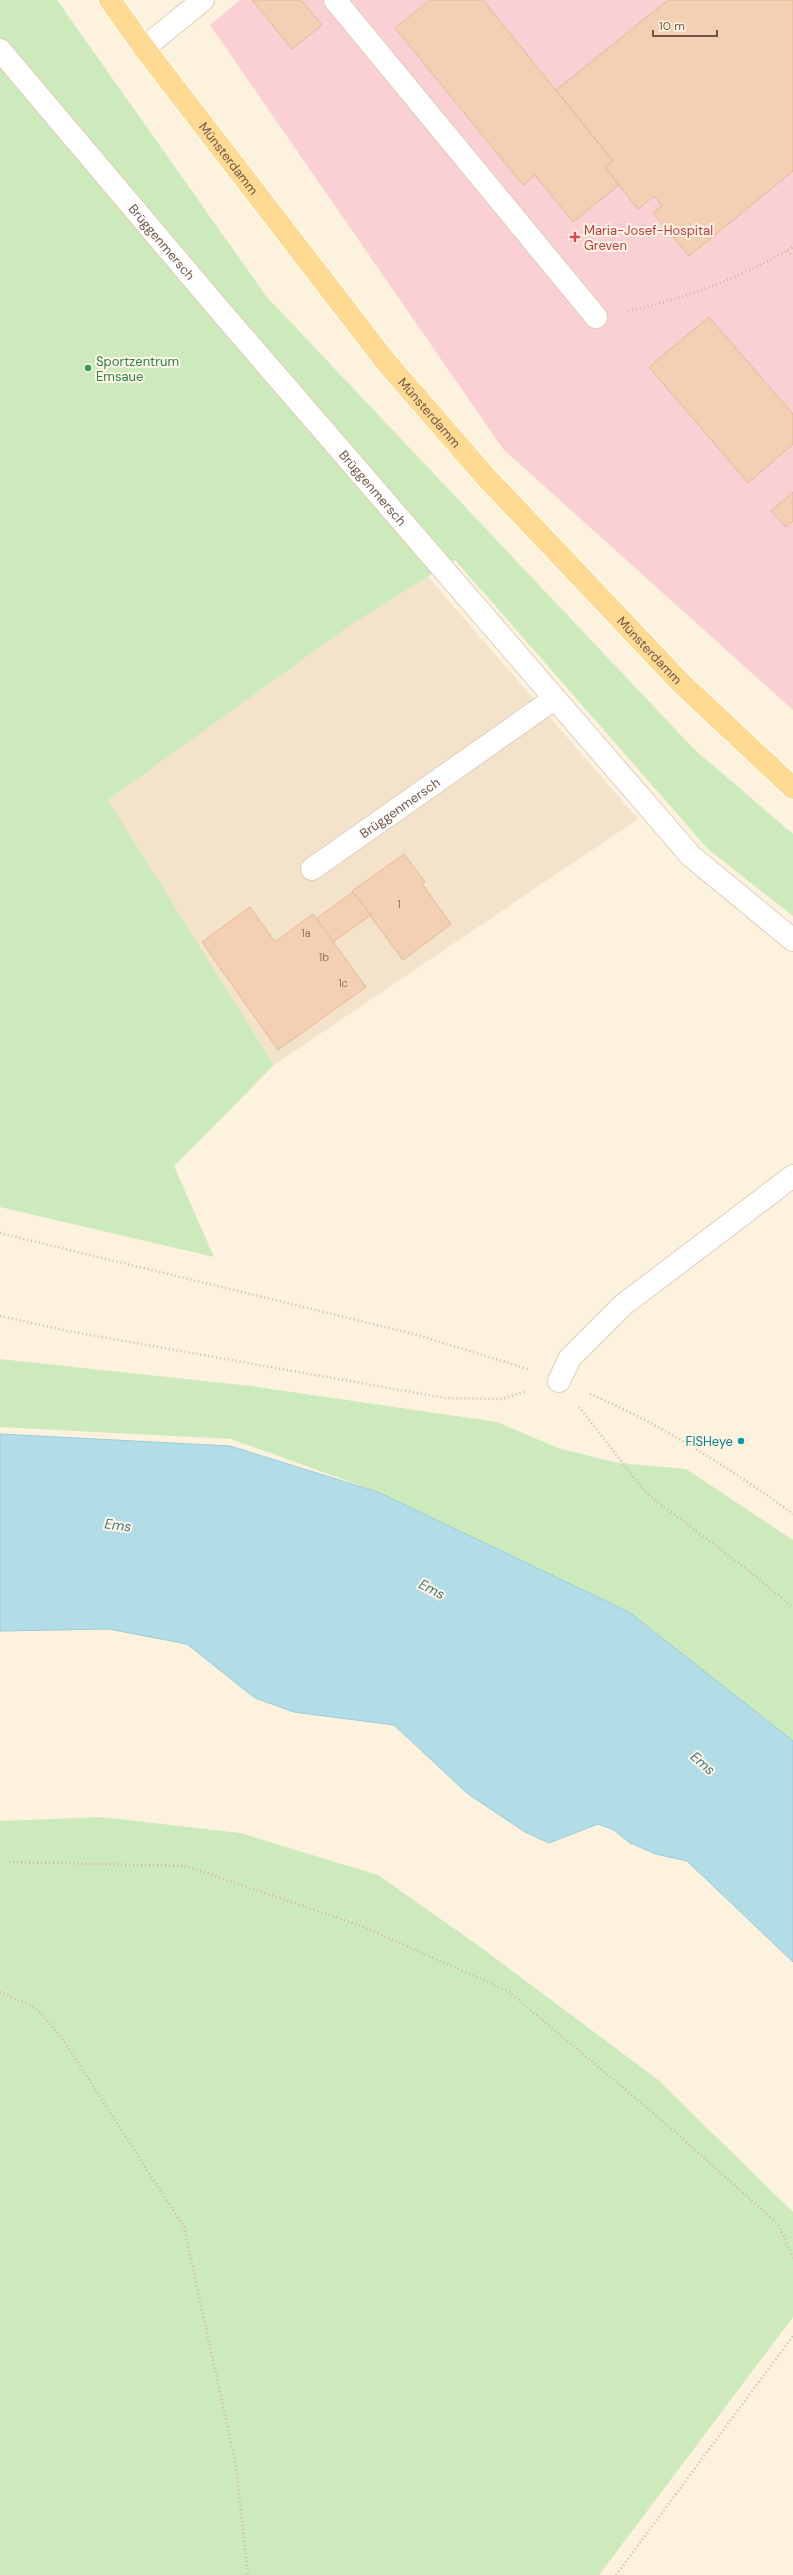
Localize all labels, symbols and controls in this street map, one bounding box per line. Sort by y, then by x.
scale bar [653,12,717,38]
text: 10 m [659,18,685,34]
street label: Münsterdamm [196,118,262,198]
street label: Brüggenmersch [125,200,199,283]
place label: Maria-Josef-Hospital Greven [584,222,713,254]
marker: Maria-Josef-Hospital Greven [569,231,581,243]
place label: Sportzentrum Emsaue [96,353,179,385]
marker: Sportzentrum Emsaue [83,363,93,373]
street label: Münsterdamm [395,374,465,451]
street label: Brüggenmersch [336,446,410,529]
street label: Münsterdamm [614,613,686,688]
street label: Brüggenmersch [356,773,443,842]
house number: 1 [397,897,401,911]
house number: 1a [301,926,311,940]
house number: 1b [319,950,329,964]
house number: 1c [338,976,348,990]
place label: FISHeye [685,1433,733,1450]
marker: FISHeye [736,1436,746,1446]
water label: Ems [103,1514,133,1536]
water label: Ems [416,1575,448,1603]
water label: Ems [687,1747,719,1779]

